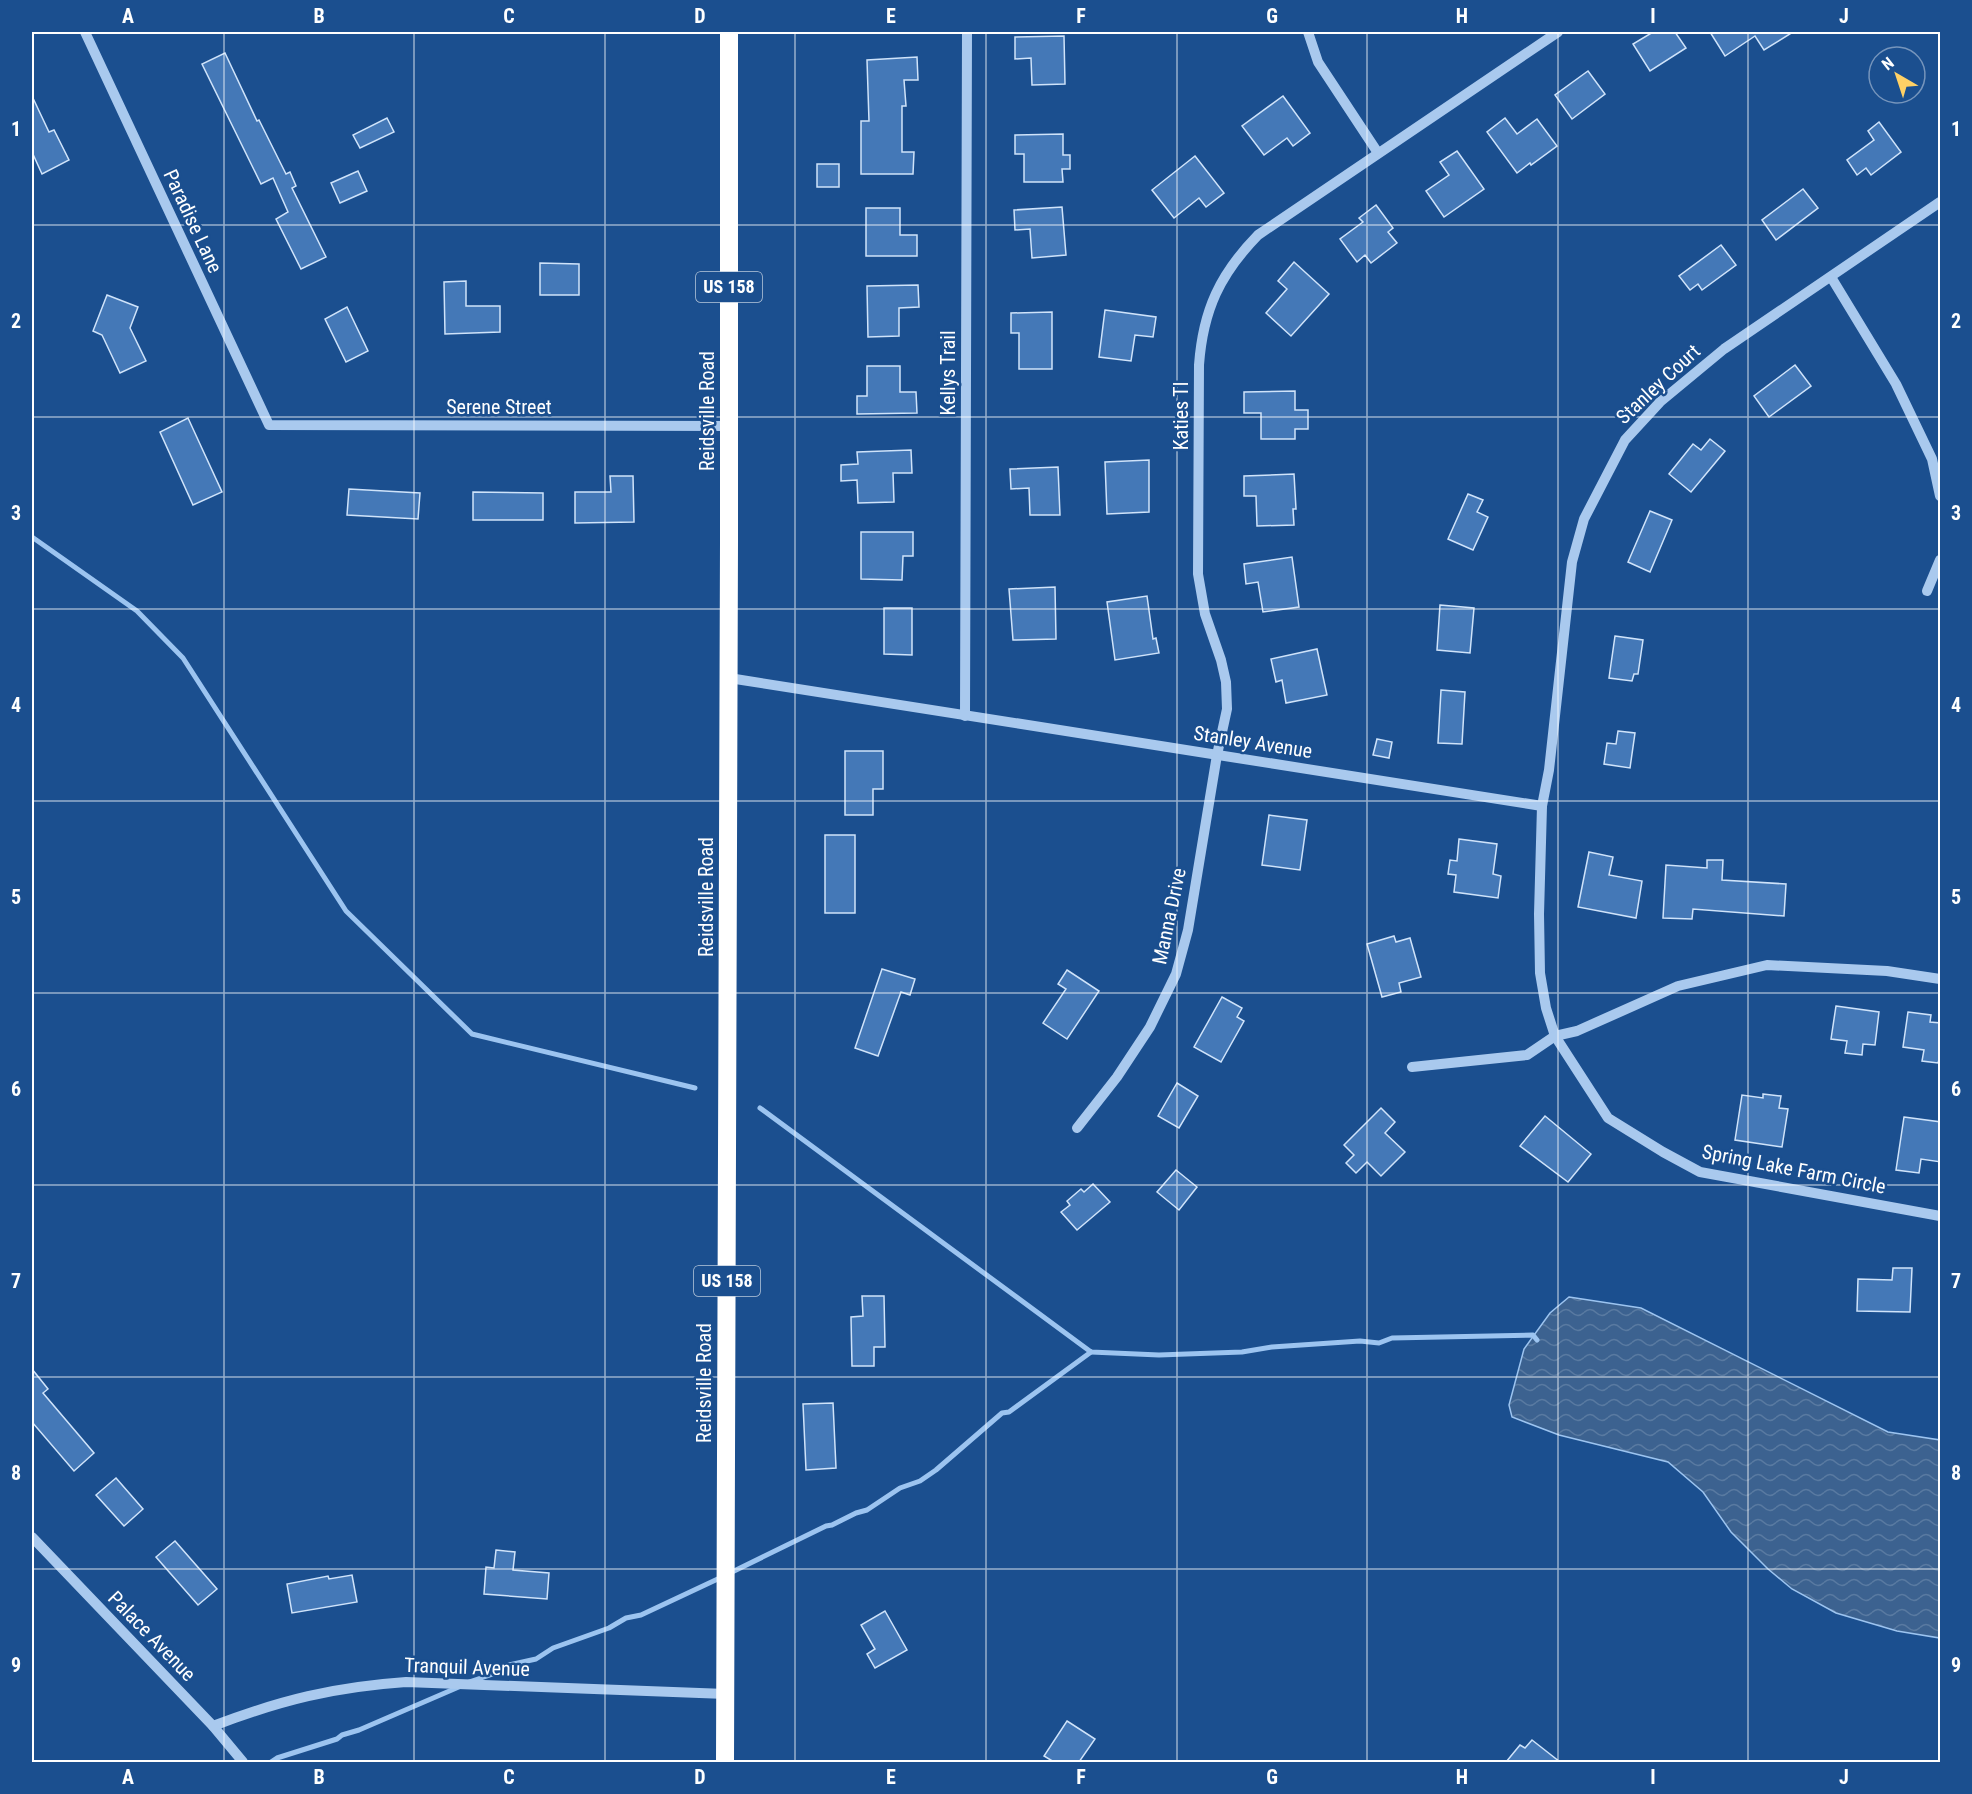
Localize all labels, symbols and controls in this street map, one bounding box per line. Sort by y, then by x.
text: A [122,4,134,28]
text: B [313,4,325,28]
text: C [503,4,515,28]
text: D [694,4,706,28]
text: E [886,4,896,28]
text: F [1076,4,1086,28]
text: G [1266,4,1278,28]
text: H [1456,4,1468,28]
text: I [1650,4,1656,28]
text: J [1839,4,1849,28]
north arrow [1867,45,1927,105]
text: N [1878,53,1898,74]
text: 1 [11,117,21,141]
text: 1 [1951,117,1961,141]
street label: Paradise Lane [159,165,227,277]
road number: US 158 [696,272,762,302]
text: 2 [11,309,21,333]
text: 2 [1951,309,1961,333]
street label: Kellys Trail [936,331,960,416]
street label: Stanley Court [1611,339,1705,429]
street label: Reidsville Road [695,351,719,471]
street label: Katies Tl [1169,382,1193,450]
street label: Serene Street [446,395,552,419]
text: 3 [11,501,21,525]
text: 3 [1951,501,1961,525]
text: 4 [11,693,21,717]
text: 4 [1951,693,1961,717]
street label: Stanley Avenue [1192,721,1314,763]
street label: Reidsville Road [694,837,718,957]
street label: Manna Drive [1147,866,1191,966]
text: 5 [11,885,21,909]
text: 5 [1951,885,1961,909]
text: 6 [11,1077,21,1101]
text: 6 [1951,1077,1961,1101]
street label: Spring Lake Farm Circle [1700,1139,1888,1199]
road number: US 158 [694,1266,760,1296]
text: 7 [11,1269,21,1293]
text: 7 [1951,1269,1961,1293]
street label: Reidsville Road [692,1323,716,1443]
text: 8 [11,1461,21,1485]
text: 8 [1951,1461,1961,1485]
street label: Palace Avenue [103,1586,201,1686]
text: 9 [11,1653,21,1677]
street label: Tranquil Avenue [404,1653,530,1681]
text: 9 [1951,1653,1961,1677]
text: A [122,1765,134,1789]
text: B [313,1765,325,1789]
text: C [503,1765,515,1789]
text: D [694,1765,706,1789]
text: E [886,1765,896,1789]
text: F [1076,1765,1086,1789]
text: G [1266,1765,1278,1789]
text: H [1456,1765,1468,1789]
text: I [1650,1765,1656,1789]
text: J [1839,1765,1849,1789]

